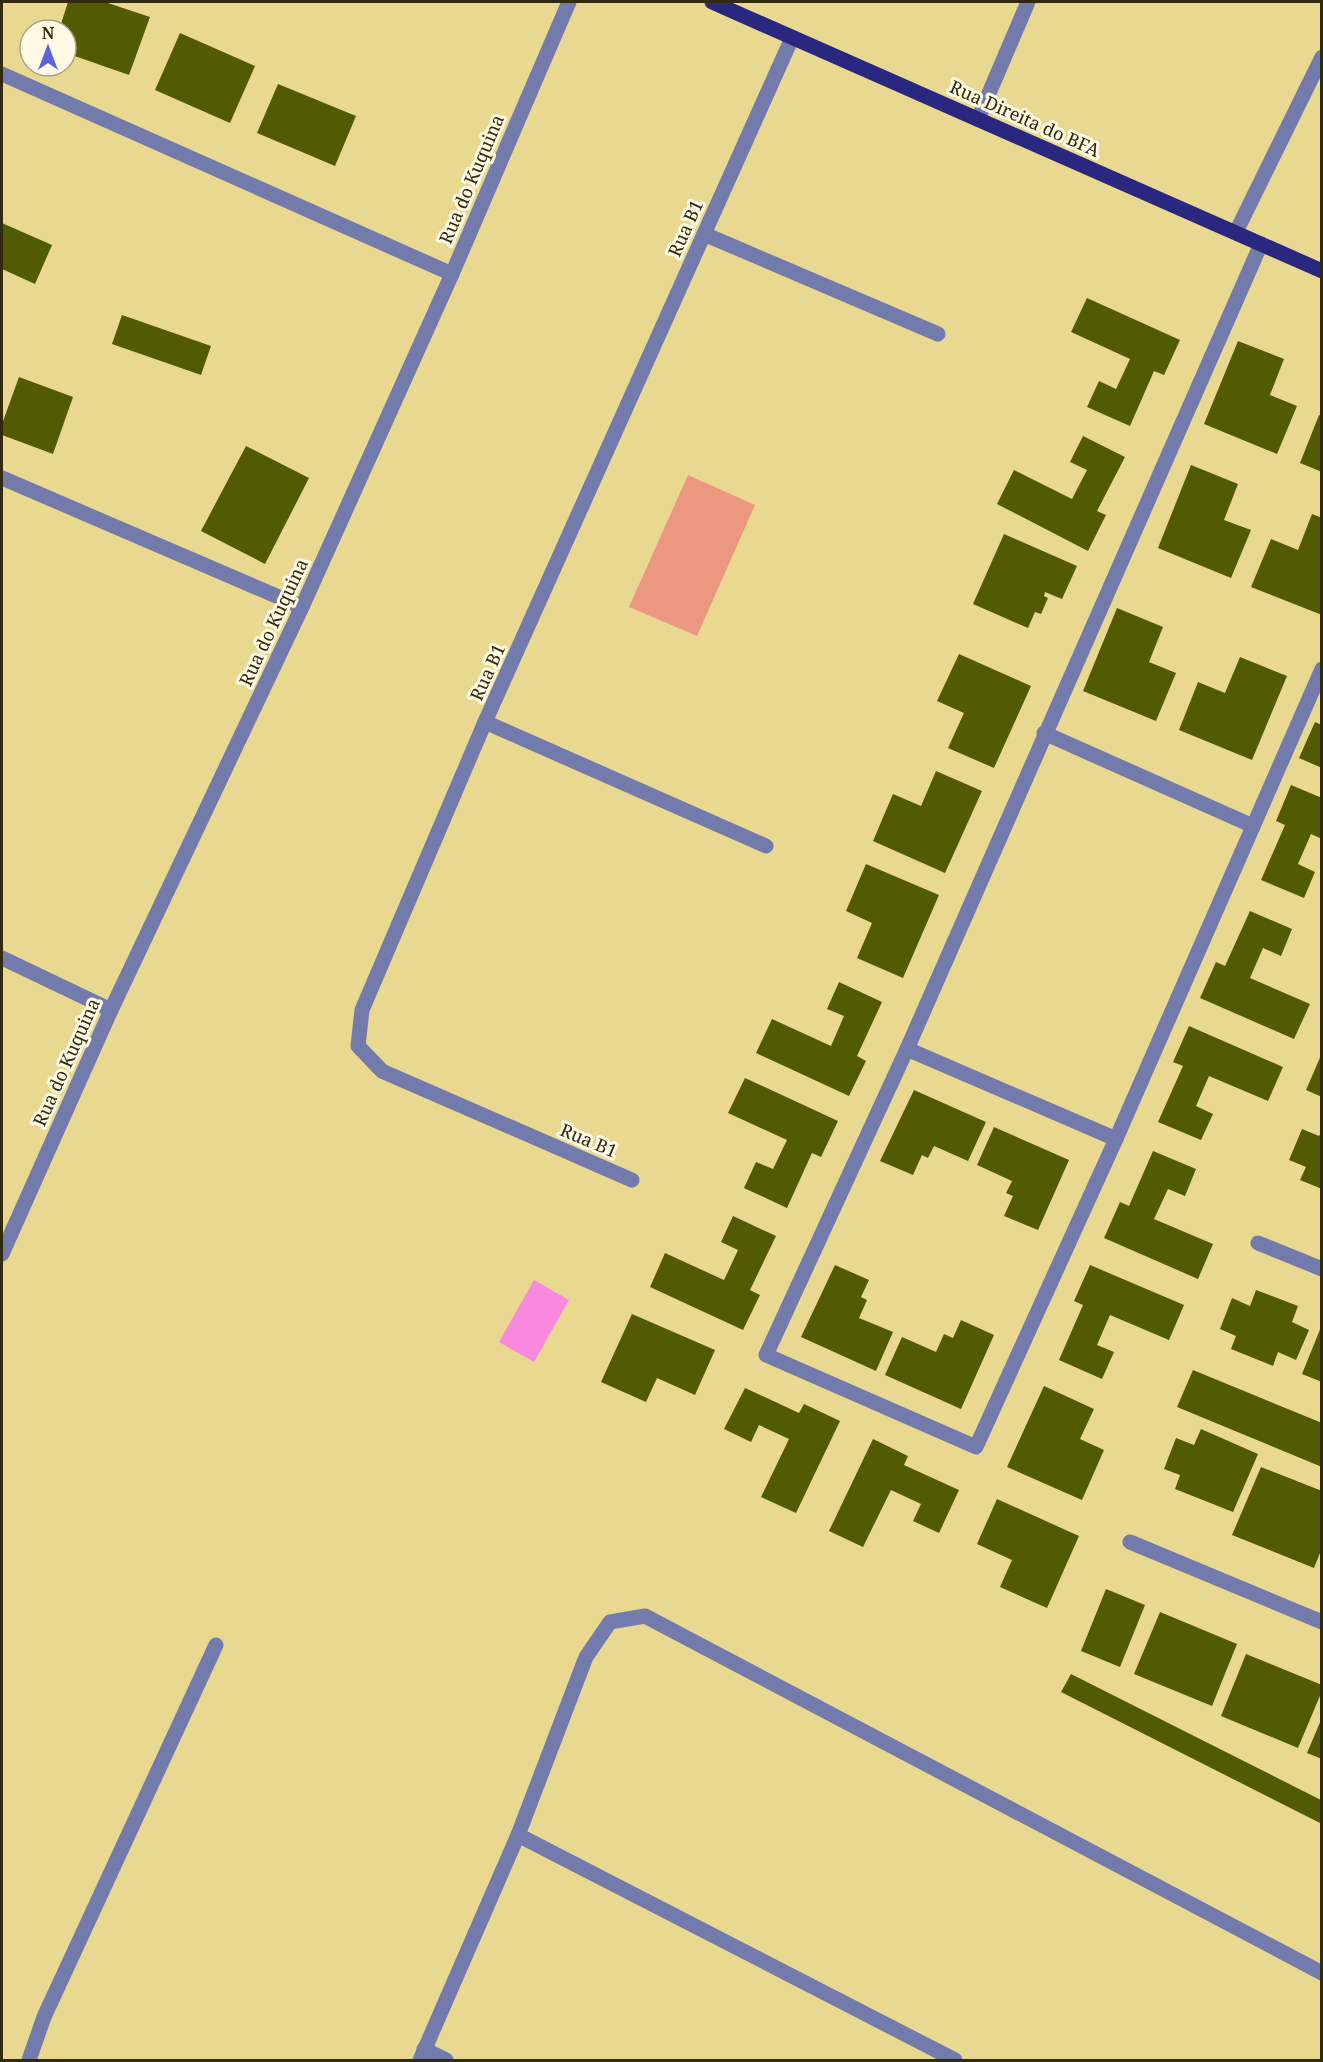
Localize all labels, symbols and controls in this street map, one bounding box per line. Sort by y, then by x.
north arrow [18,18,78,78]
text: N [42,22,55,44]
street label: Rua Direita do BFA [946,74,1104,162]
street label: Rua do Kuquina [433,111,509,247]
street label: Rua B1 [662,196,708,260]
street label: Rua do Kuquina [233,554,313,690]
street label: Rua B1 [464,640,510,704]
street label: Rua do Kuquina [27,994,105,1130]
street label: Rua B1 [557,1117,621,1163]

